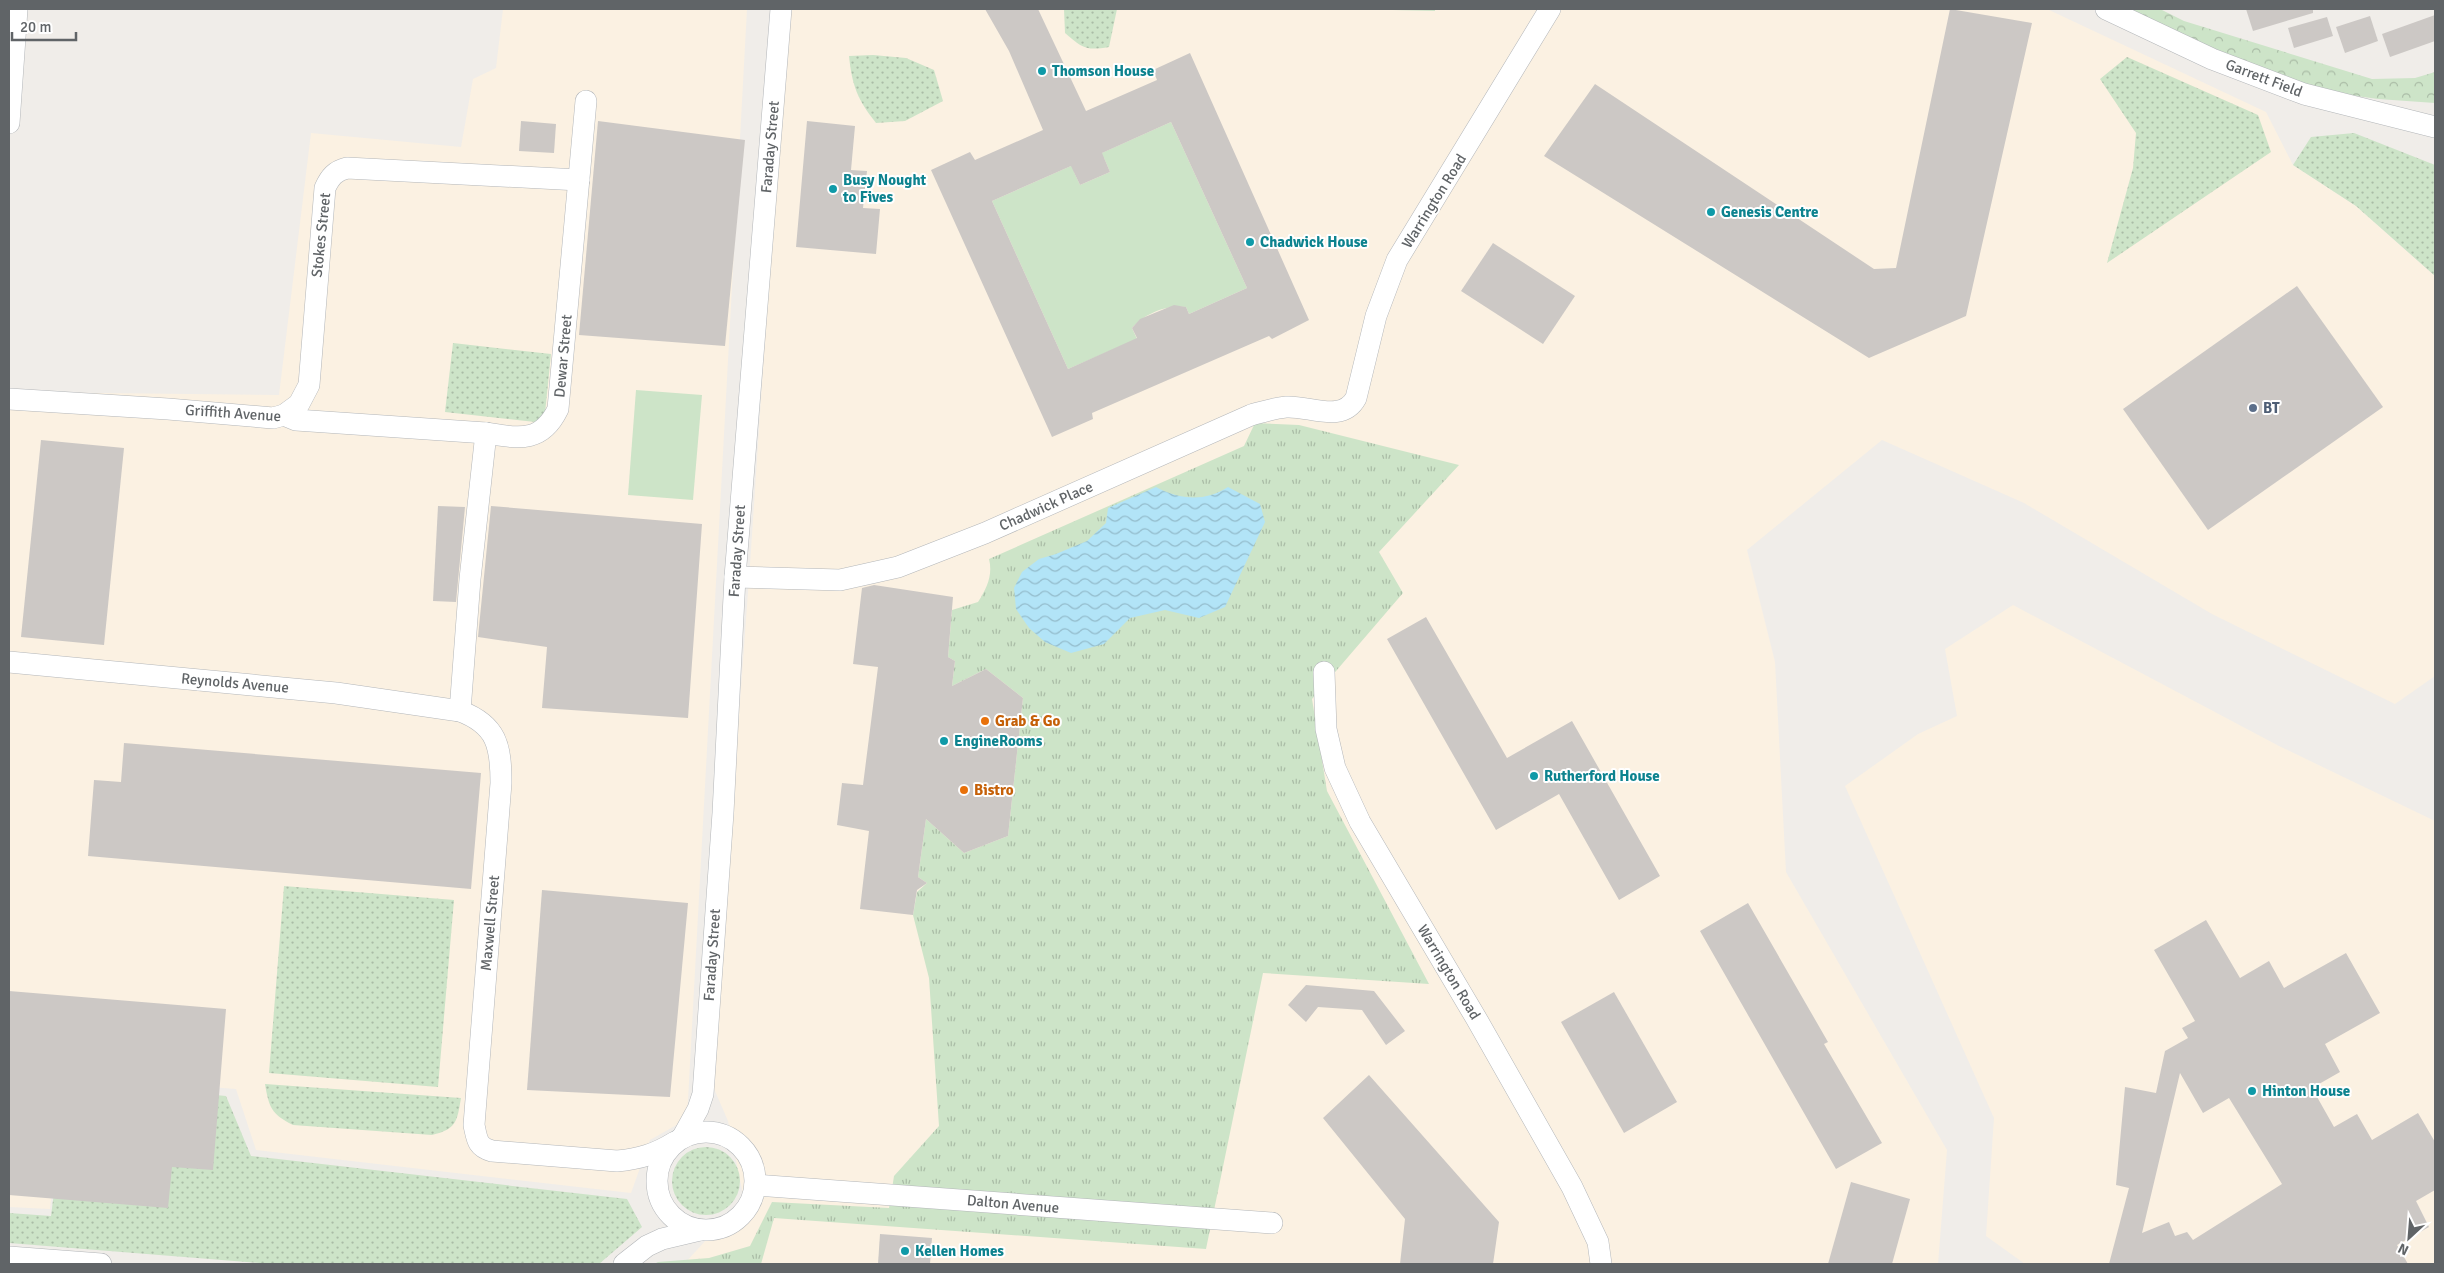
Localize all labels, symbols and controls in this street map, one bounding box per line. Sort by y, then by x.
scale bar [12,10,76,42]
text: 20 m [20,18,51,36]
street label: Garrett Field [2223,55,2305,101]
place label: Thomson House [1052,62,1154,80]
marker: Thomson House [1036,65,1048,77]
street label: Faraday Street [757,100,783,194]
street label: Warrington Road [1398,150,1470,251]
place label: Busy Nought to Fives [842,171,927,206]
marker: Busy Nought to Fives [827,183,839,195]
street label: Stokes Street [308,192,334,278]
place label: Genesis Centre [1721,203,1819,221]
marker: Genesis Centre [1705,206,1717,218]
place label: Chadwick House [1260,233,1368,251]
marker: Chadwick House [1244,236,1256,248]
street label: Dewar Street [550,314,576,398]
place label: BT [2263,399,2280,417]
street label: Griffith Avenue [184,401,282,425]
marker: BT [2247,402,2259,414]
street label: Chadwick Place [996,477,1096,535]
street label: Faraday Street [725,504,749,598]
street label: Reynolds Avenue [180,669,290,697]
place label: Grab & Go [995,712,1061,730]
marker: Grab & Go [979,715,991,727]
place label: EngineRooms [954,732,1043,750]
marker: EngineRooms [938,735,950,747]
place label: Rutherford House [1544,767,1660,785]
marker: Rutherford House [1528,770,1540,782]
place label: Bistro [974,781,1014,799]
marker: Bistro [958,784,970,796]
street label: Maxwell Street [477,874,503,972]
street label: Faraday Street [700,908,724,1002]
street label: Warrington Road [1414,921,1484,1023]
place label: Hinton House [2262,1082,2350,1100]
marker: Hinton House [2246,1085,2258,1097]
street label: Dalton Avenue [966,1191,1060,1217]
north arrow [2384,1213,2434,1263]
text: N [2395,1239,2412,1259]
place label: Kellen Homes [915,1242,1004,1260]
marker: Kellen Homes [899,1245,911,1257]

